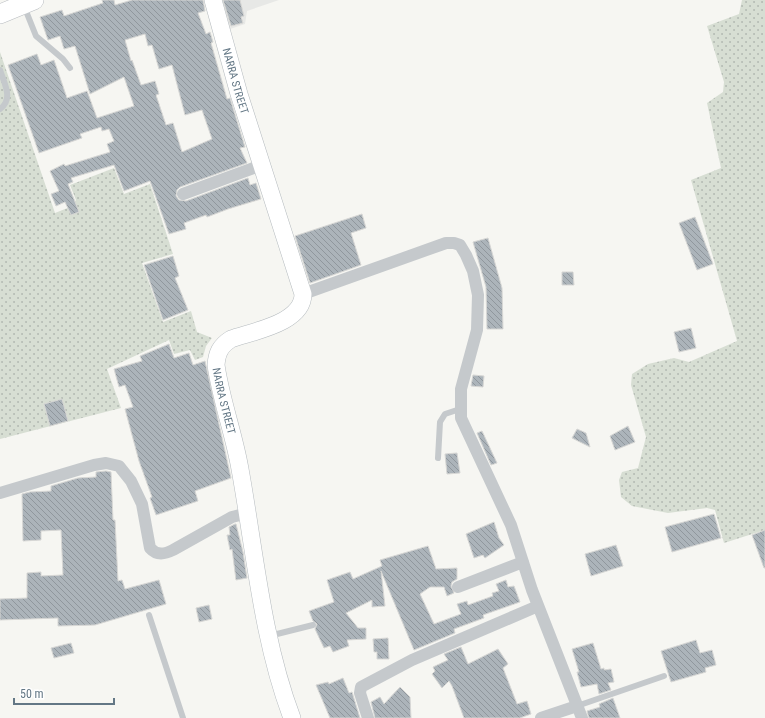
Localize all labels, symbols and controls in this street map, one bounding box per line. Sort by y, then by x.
street label: NARRA STREET [220,47,251,116]
street label: NARRA STREET [210,367,238,436]
scale bar [14,680,114,706]
text: 50 m [20,687,44,701]

